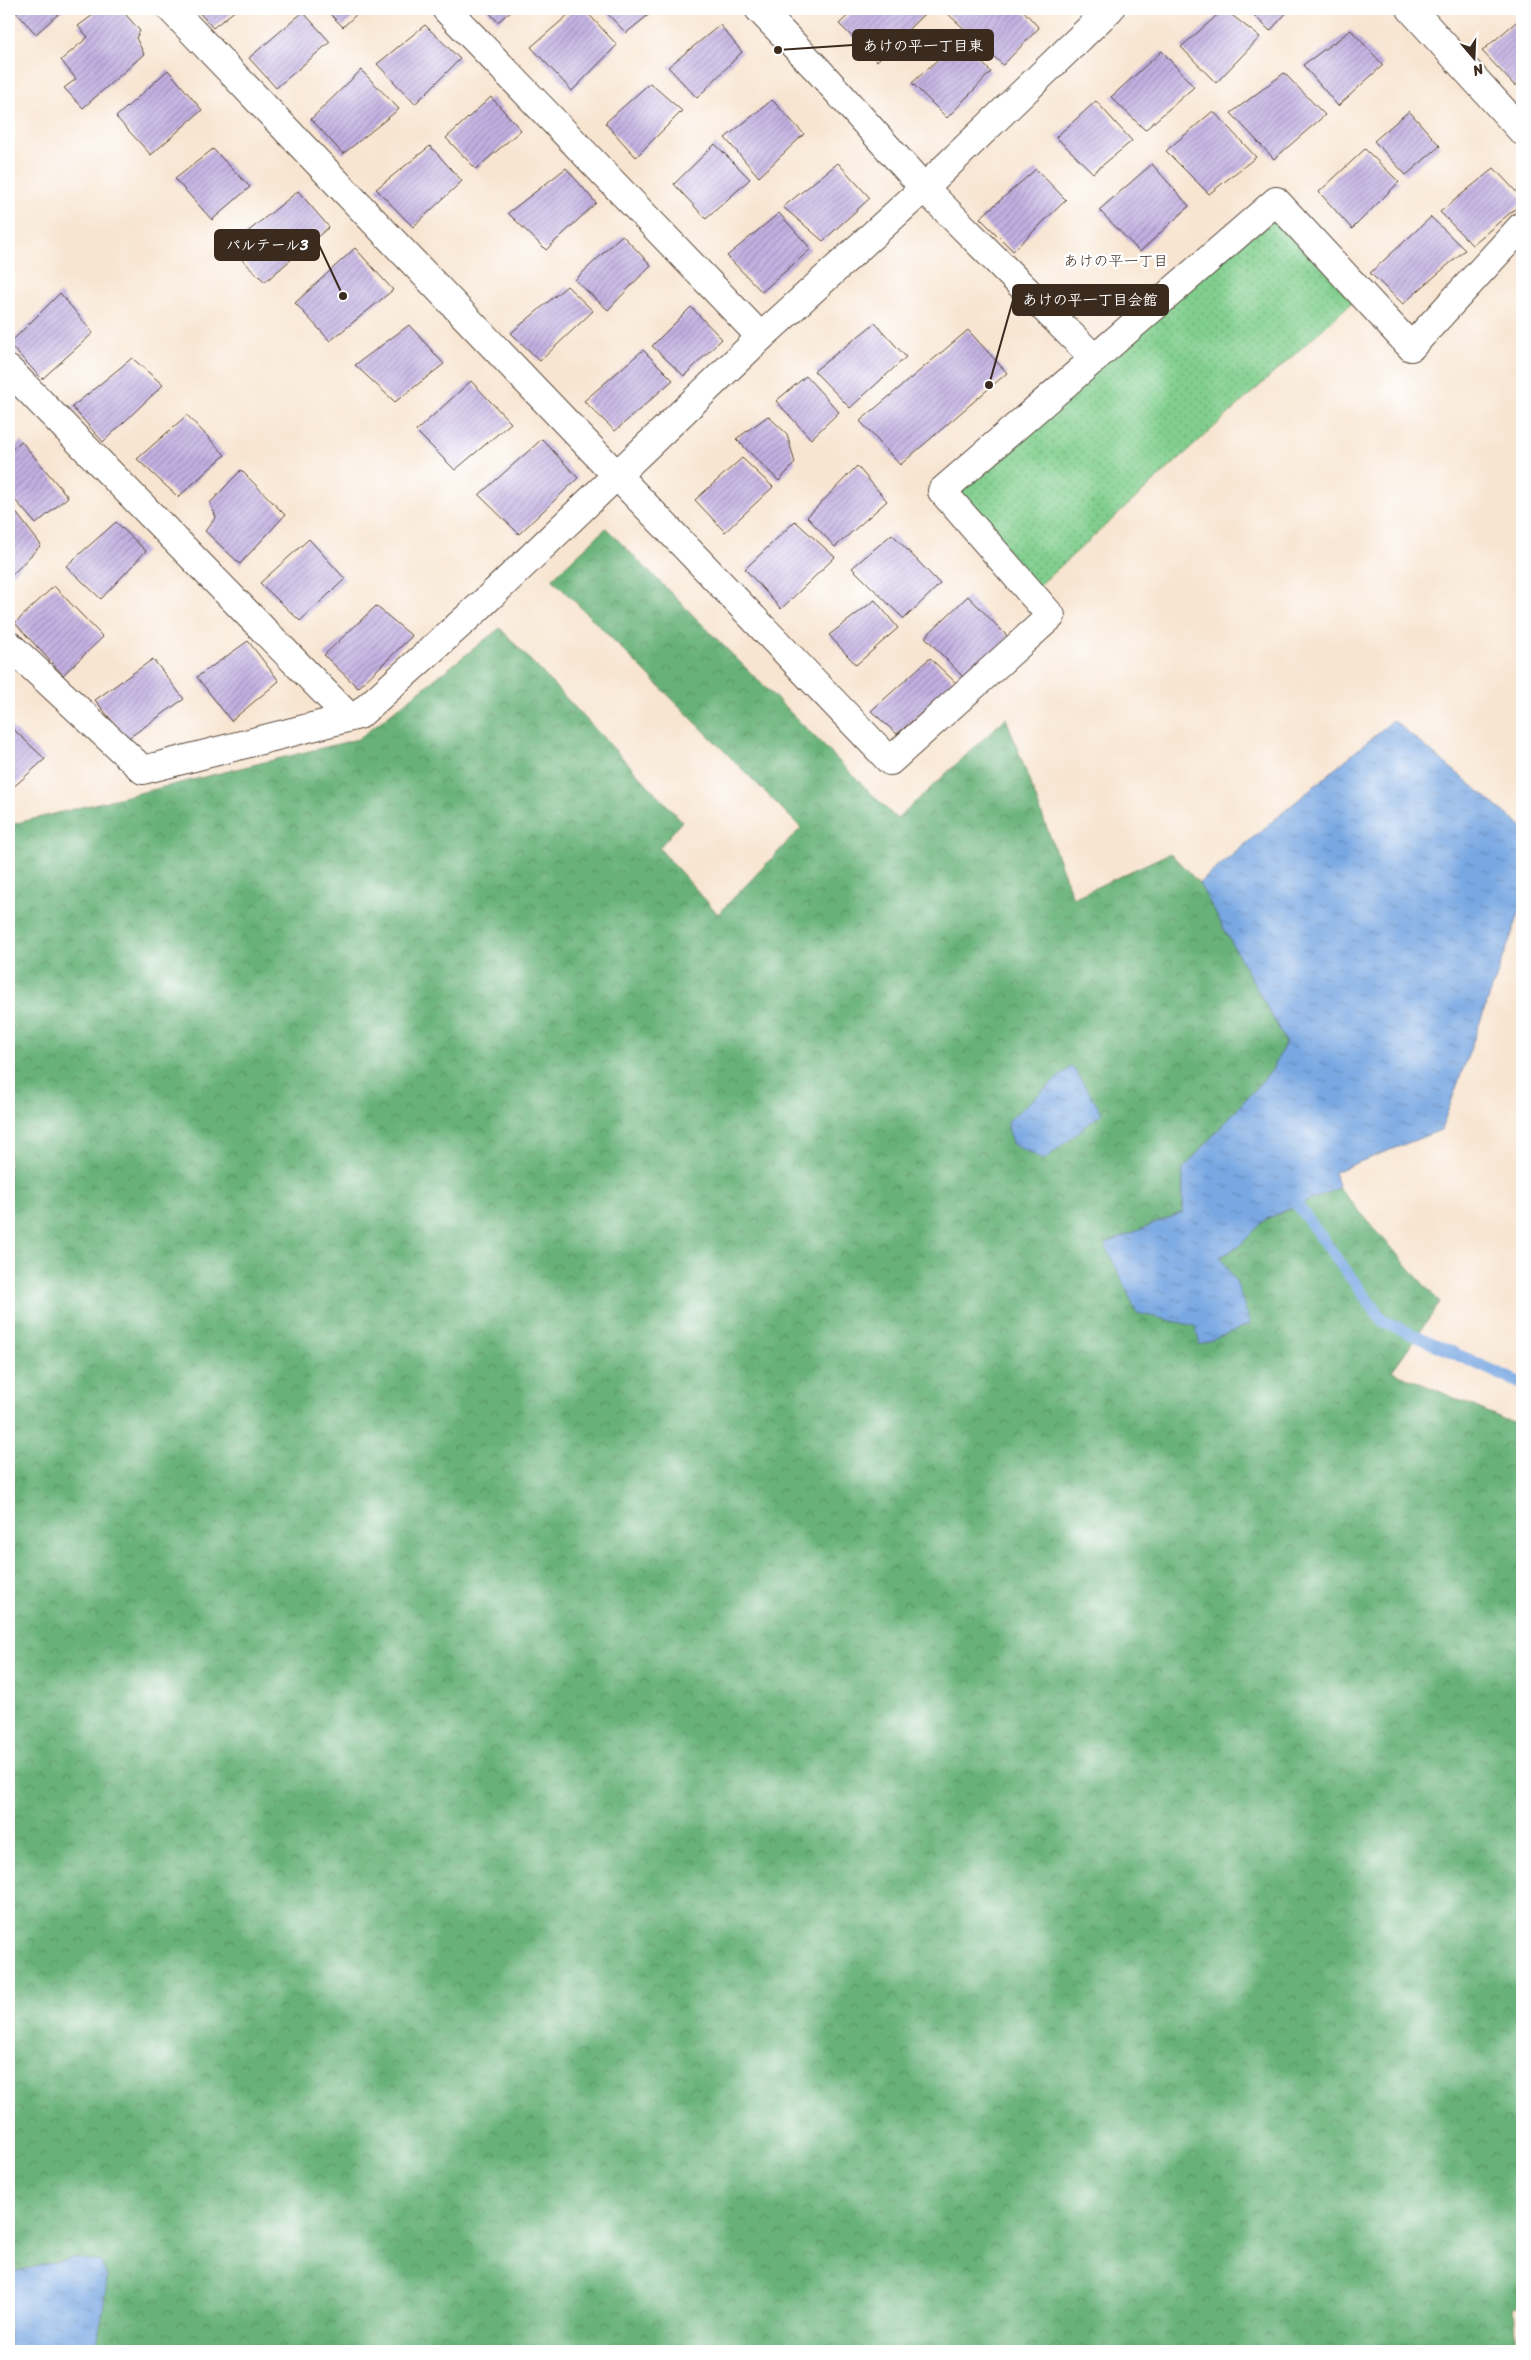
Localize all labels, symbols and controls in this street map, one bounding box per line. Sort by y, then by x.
callout: あけの平一丁目東 [853,30,993,60]
north arrow [1448,32,1498,82]
text: あけの平一丁目東 [863,33,983,59]
text: N [1469,56,1488,83]
callout: パルテール3 [215,230,319,260]
text: パルテール3 [226,232,309,258]
district label: あけの平一丁目 [1063,248,1169,274]
callout: あけの平一丁目会館 [1013,285,1168,315]
text: あけの平一丁目会館 [1022,287,1158,313]

